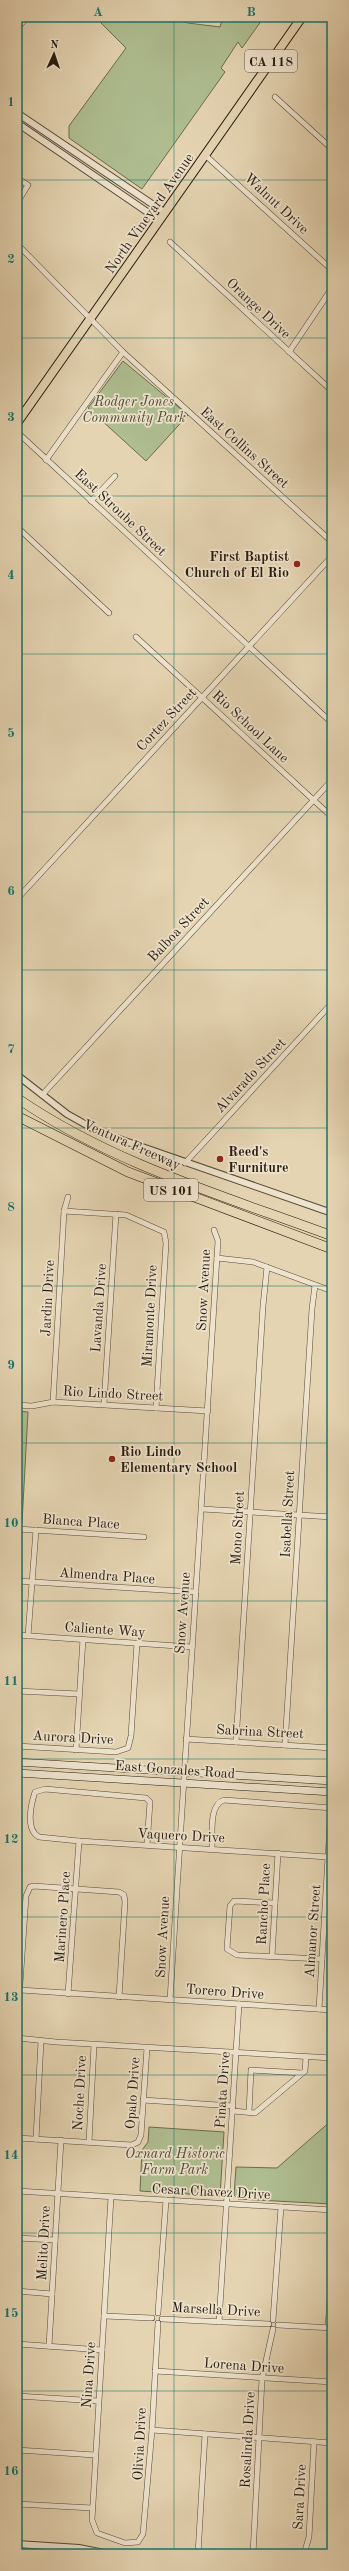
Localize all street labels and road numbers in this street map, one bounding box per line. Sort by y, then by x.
road number: CA 118 [245,50,297,72]
street label: North Vineyard Avenue [103,151,197,276]
street label: Walnut Drive [242,171,311,237]
street label: Orange Drive [224,276,293,342]
street label: East Collins Street [197,404,291,491]
street label: East Stroube Street [72,467,169,559]
street label: Cortez Street [134,685,199,754]
street label: Rio School Lane [209,688,291,766]
street label: Balboa Street [146,895,212,965]
street label: Alvarado Street [213,1036,289,1116]
street label: Ventura Freeway [81,1117,183,1173]
road number: US 101 [144,1179,198,1201]
street label: Snow Avenue [195,1249,213,1331]
street label: Jardin Drive [39,1260,57,1337]
street label: Lavanda Drive [89,1263,109,1353]
street label: Miramonte Drive [140,1264,160,1368]
street label: Rio Lindo Street [62,1384,164,1404]
street label: Isabella Street [279,1470,297,1558]
street label: Mono Street [229,1491,247,1565]
street label: Blanca Place [42,1512,120,1532]
street label: Almendra Place [58,1566,155,1586]
street label: Snow Avenue [173,1572,193,1655]
street label: Caliente Way [64,1620,146,1640]
street label: Sabrina Street [216,1723,304,1741]
street label: Aurora Drive [32,1729,114,1747]
street label: East Gonzales Road [114,1759,236,1781]
street label: Vaquero Drive [137,1827,225,1845]
street label: Rancho Place [255,1863,273,1945]
street label: Marinero Place [53,1871,73,1963]
street label: Almanor Street [303,1884,323,1978]
street label: Snow Avenue [154,1896,172,1978]
street label: Torero Drive [185,1982,265,2002]
street label: Pinata Drive [213,2051,233,2129]
street label: Noche Drive [71,2055,89,2131]
street label: Opalo Drive [123,2057,143,2130]
street label: Cesar Chavez Drive [151,2182,271,2202]
street label: Melito Drive [35,2205,53,2281]
street label: Marsella Drive [171,2301,261,2319]
street label: Nina Drive [80,2341,98,2409]
street label: Lorena Drive [203,2356,285,2376]
street label: Rosalinda Drive [238,2391,258,2489]
street label: Olivia Drive [131,2407,149,2481]
street label: Sara Drive [291,2464,309,2530]

